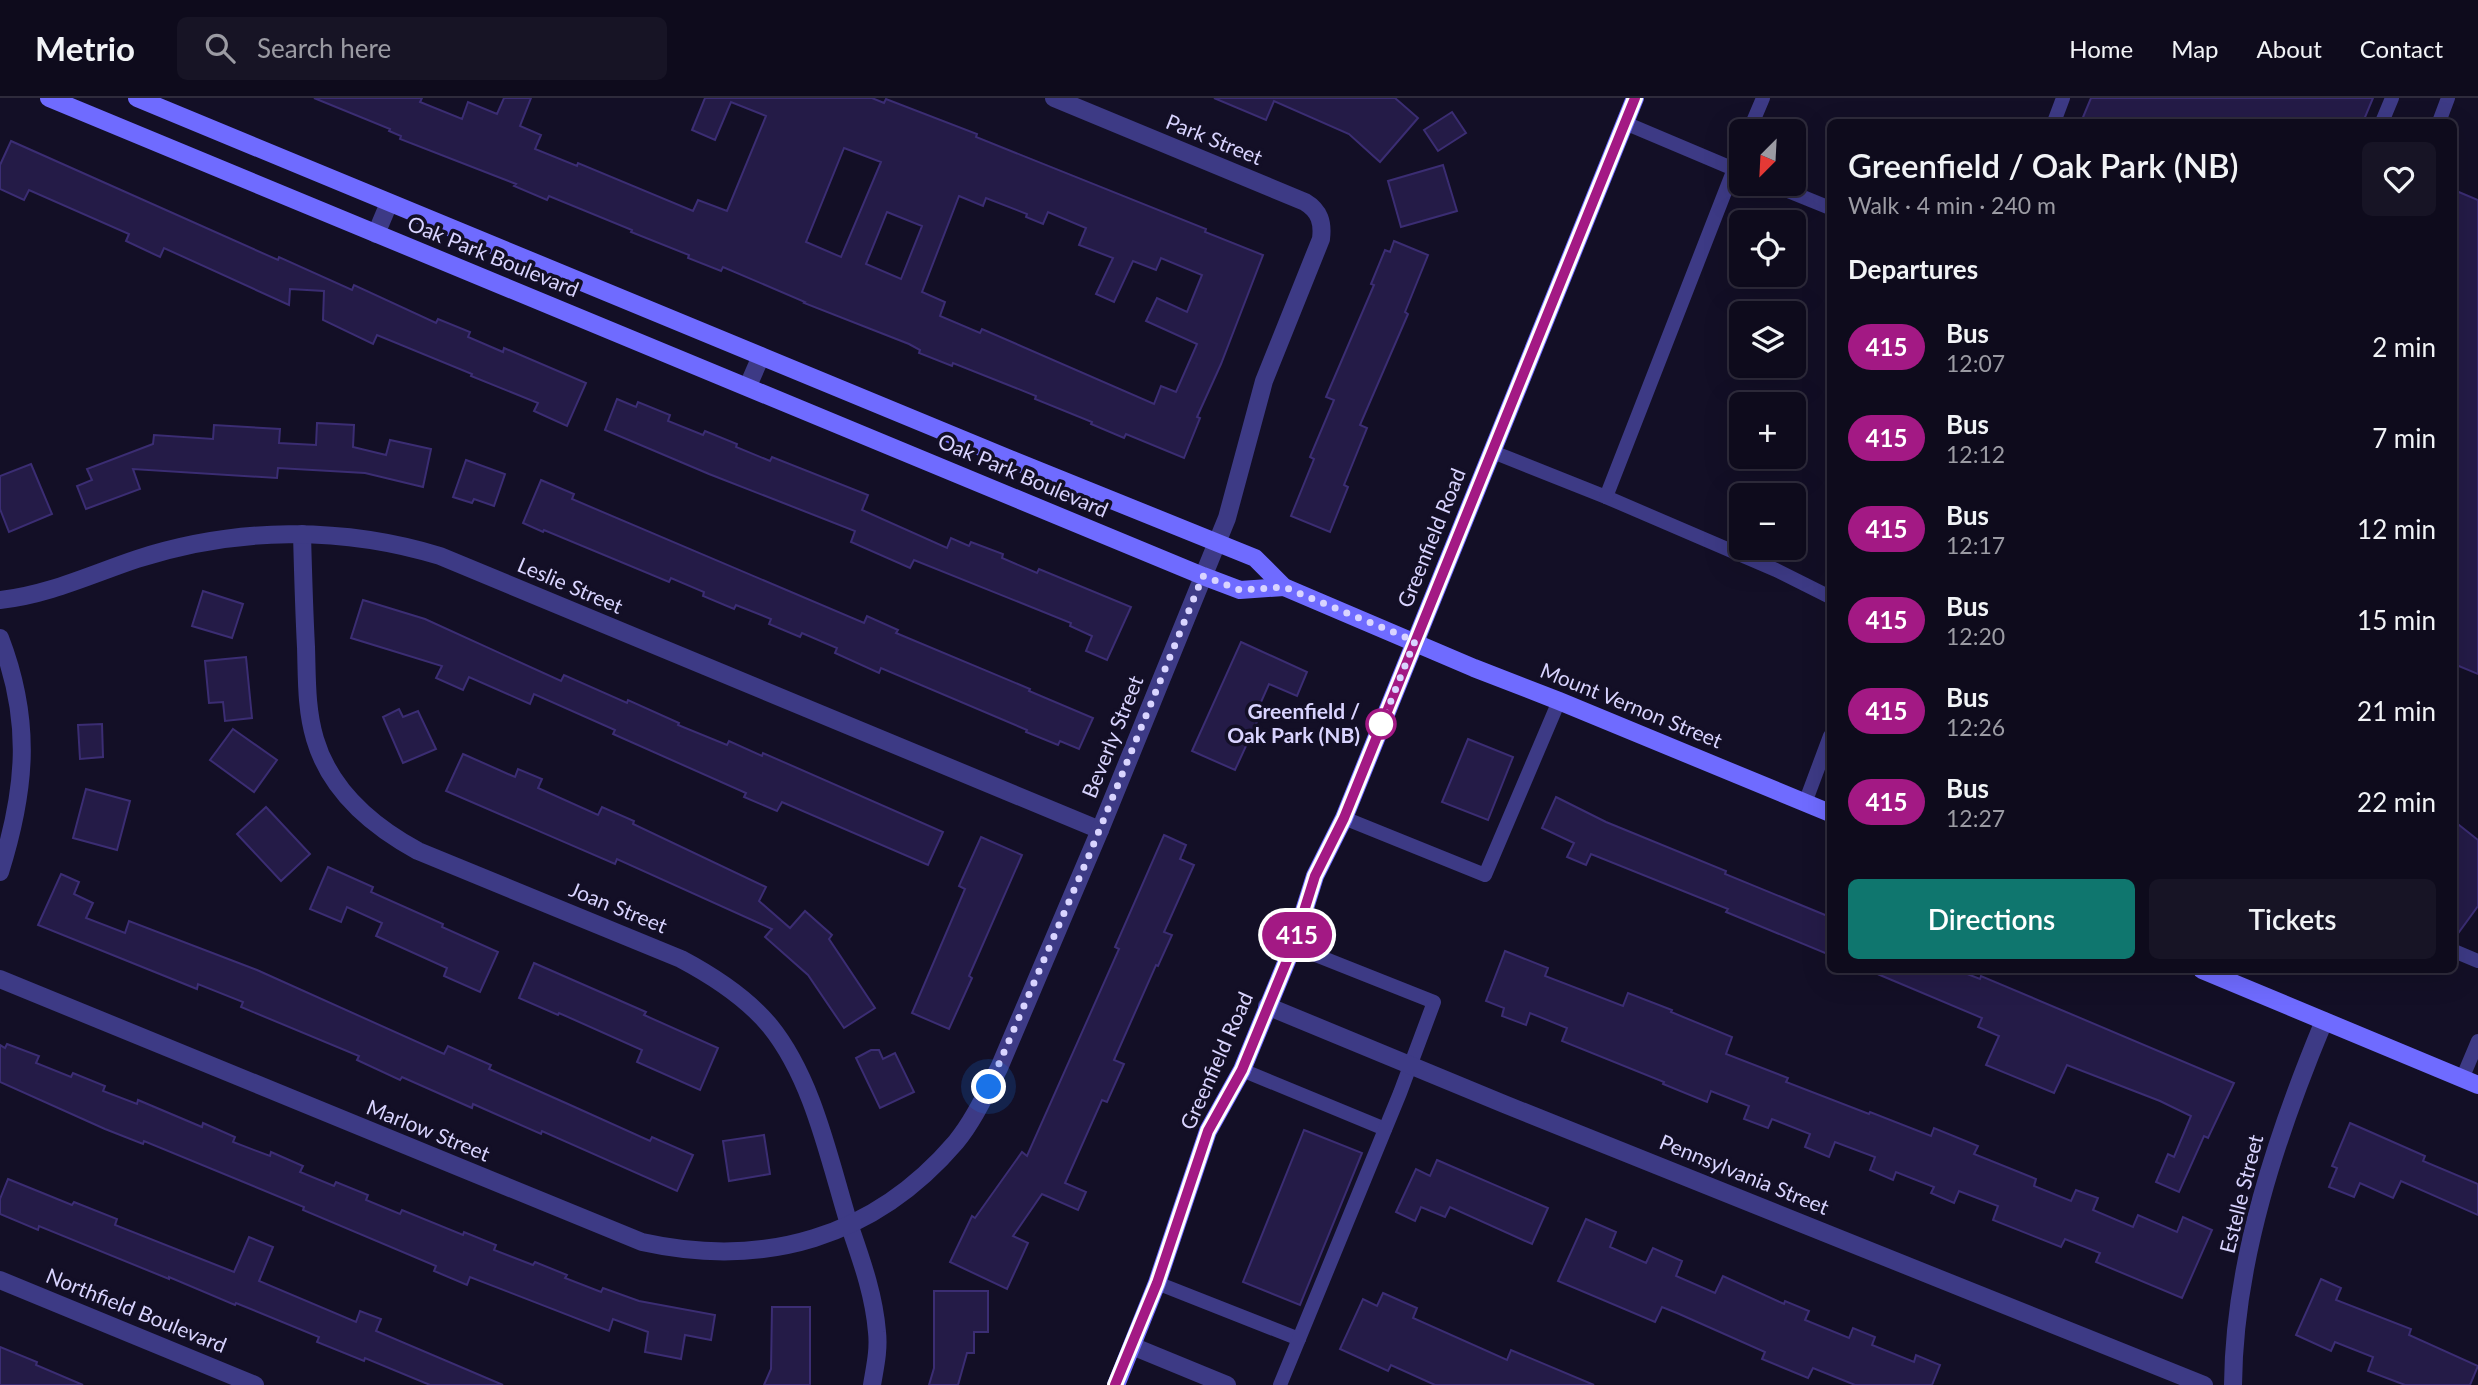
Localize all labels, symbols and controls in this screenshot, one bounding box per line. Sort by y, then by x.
search box [177,17,667,80]
text: Metrio [35,28,135,68]
icon: search [201,29,239,67]
text: Search here [257,32,391,64]
text: Home [2069,34,2133,63]
text: Map [2171,34,2219,63]
text: About [2257,34,2322,63]
text: Contact [2360,34,2443,63]
street label: Park Street [1163,108,1267,169]
north arrow [1729,119,1806,196]
map controls [1729,119,1806,560]
button: heart [2362,142,2436,216]
text: Greenfield / Oak Park (NB) [1848,145,2239,185]
text: Walk · 4 min · 240 m [1848,191,2056,219]
street label: Oak Park Boulevard [404,210,583,301]
button: locate [1729,210,1806,287]
text: Departures [1848,253,1978,285]
button: layers [1729,301,1806,378]
text: Bus [1946,317,1989,349]
text: 2 min [2372,331,2436,363]
text: 415 [1866,332,1907,361]
text: 12:07 [1946,349,2005,377]
button: + [1729,392,1806,469]
text: Bus [1946,408,1989,440]
text: 7 min [2372,422,2436,454]
text: 415 [1866,423,1907,452]
street label: Oak Park Boulevard [935,427,1112,522]
text: 12:12 [1946,440,2005,468]
street label: Greenfield Road [1391,464,1470,611]
button: − [1729,483,1806,560]
text: Bus [1946,499,1989,531]
text: 12 min [2357,513,2436,545]
text: 415 [1866,514,1907,543]
text: 12:17 [1946,531,2005,559]
street label: Leslie Street [514,551,627,618]
text: Bus [1946,590,1989,622]
text: 15 min [2357,604,2436,636]
text: 415 [1866,605,1907,634]
text: 12:20 [1946,622,2005,650]
street label: Mount Vernon Street [1537,657,1727,753]
street label: Beverly Street [1076,671,1148,801]
text: Bus [1946,681,1989,713]
text: 21 min [2357,695,2436,727]
text: 415 [1866,696,1907,725]
place label: Greenfield / Oak Park (NB) [1227,698,1360,747]
marker: Greenfield / Oak Park (NB) [1366,709,1396,739]
text: 12:26 [1946,713,2005,741]
text: Bus [1946,772,1989,804]
text: 22 min [2357,786,2436,818]
text: 415 [1866,787,1907,816]
text: 12:27 [1946,804,2005,832]
street label: Joan Street [566,876,672,938]
button: Directions [1848,879,2135,959]
button: Tickets [2149,879,2436,959]
line badge: 415 [1257,912,1337,958]
text: 415 [1276,920,1318,949]
street label: Greenfield Road [1174,988,1257,1133]
your location [971,1069,1006,1104]
street label: Marlow Street [363,1094,494,1166]
street label: Pennsylvania Street [1656,1128,1833,1219]
street label: Estelle Street [2214,1131,2267,1256]
street label: Northfield Boulevard [43,1262,230,1357]

